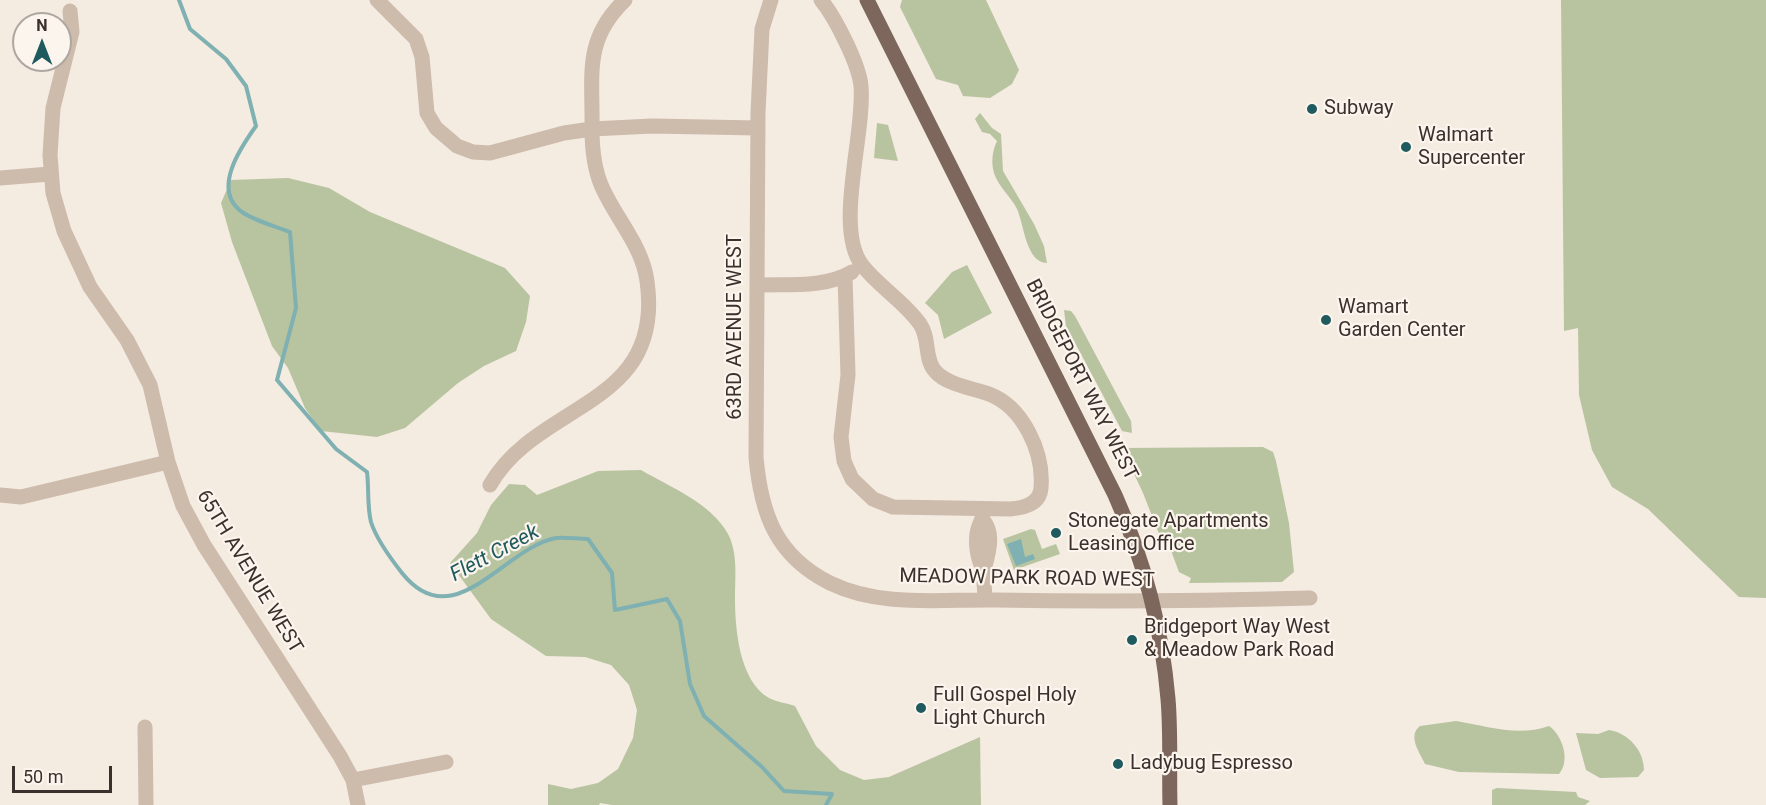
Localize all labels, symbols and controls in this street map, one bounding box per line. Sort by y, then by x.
north arrow [12,12,72,72]
text: N [36,16,48,35]
place label: Subway [1324,97,1393,121]
marker: Subway [1305,102,1319,116]
place label: Walmart Supercenter [1418,124,1525,171]
marker: Walmart Supercenter [1399,140,1413,154]
street label: 63RD AVENUE WEST [724,234,748,420]
street label: BRIDGEPORT WAY WEST [1020,275,1142,485]
place label: Wamart Garden Center [1338,296,1466,343]
marker: Wamart Garden Center [1319,313,1333,327]
street label: 65TH AVENUE WEST [191,486,307,658]
place label: Stonegate Apartments Leasing Office [1068,510,1269,557]
water label: Flett Creek [446,520,544,588]
marker: Stonegate Apartments Leasing Office [1049,526,1063,540]
street label: MEADOW PARK ROAD WEST [899,565,1155,593]
place label: Bridgeport Way West & Meadow Park Road [1144,616,1334,663]
marker: Bridgeport Way West & Meadow Park Road [1125,633,1139,647]
place label: Full Gospel Holy Light Church [933,684,1077,731]
marker: Full Gospel Holy Light Church [914,701,928,715]
place label: Ladybug Espresso [1130,752,1293,776]
scale bar [15,754,116,792]
marker: Ladybug Espresso [1111,757,1125,771]
text: 50 m [23,766,63,787]

